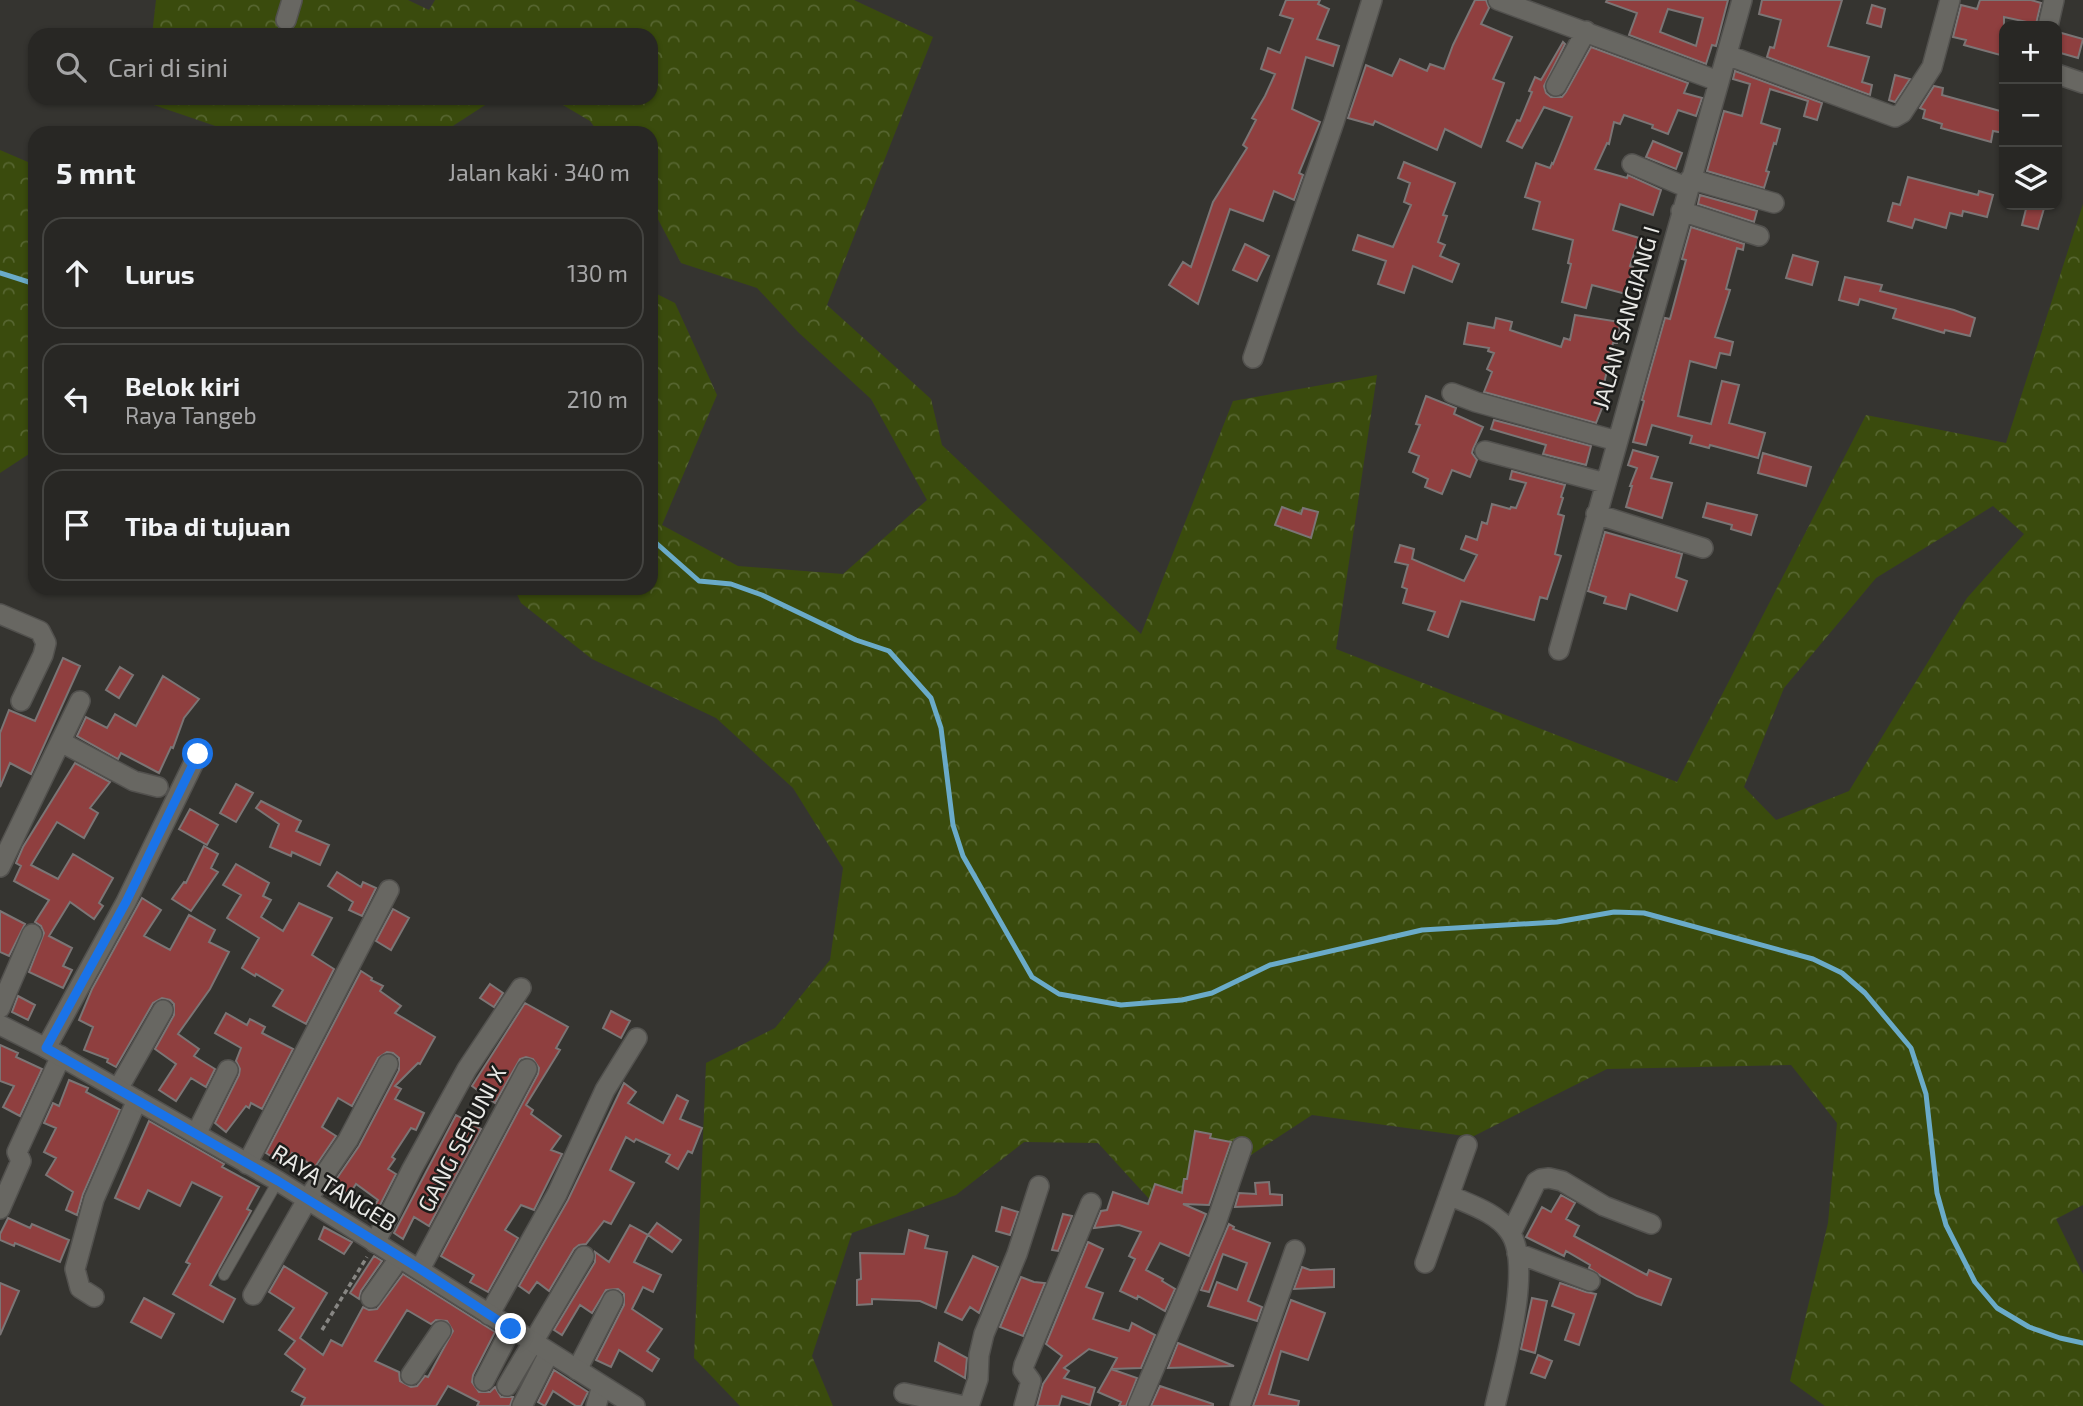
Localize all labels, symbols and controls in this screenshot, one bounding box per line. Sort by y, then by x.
map controls [1999,21,2062,210]
button: + [1999,21,2062,84]
search box [28,28,658,105]
icon: search [52,48,90,86]
text: Cari di sini [108,51,228,82]
button: − [1999,84,2062,147]
button: layers [1999,147,2062,210]
text: 5 mnt [56,154,136,190]
text: Jalan kaki · 340 m [448,158,630,186]
street label: JALAN SANGIANG I [1585,223,1665,413]
icon: ahead [58,254,96,292]
text: Lurus [125,258,195,289]
text: 130 m [567,259,628,287]
text: Belok kiri [125,370,240,401]
icon: left [58,380,96,418]
text: 210 m [567,385,628,413]
text: Raya Tangeb [125,401,257,429]
icon: arrive [58,506,96,544]
text: Tiba di tujuan [125,510,291,541]
route start [182,738,213,769]
street label: GANG SERUNI X [411,1061,511,1216]
street label: RAYA TANGEB [267,1138,402,1237]
route end [495,1313,526,1344]

